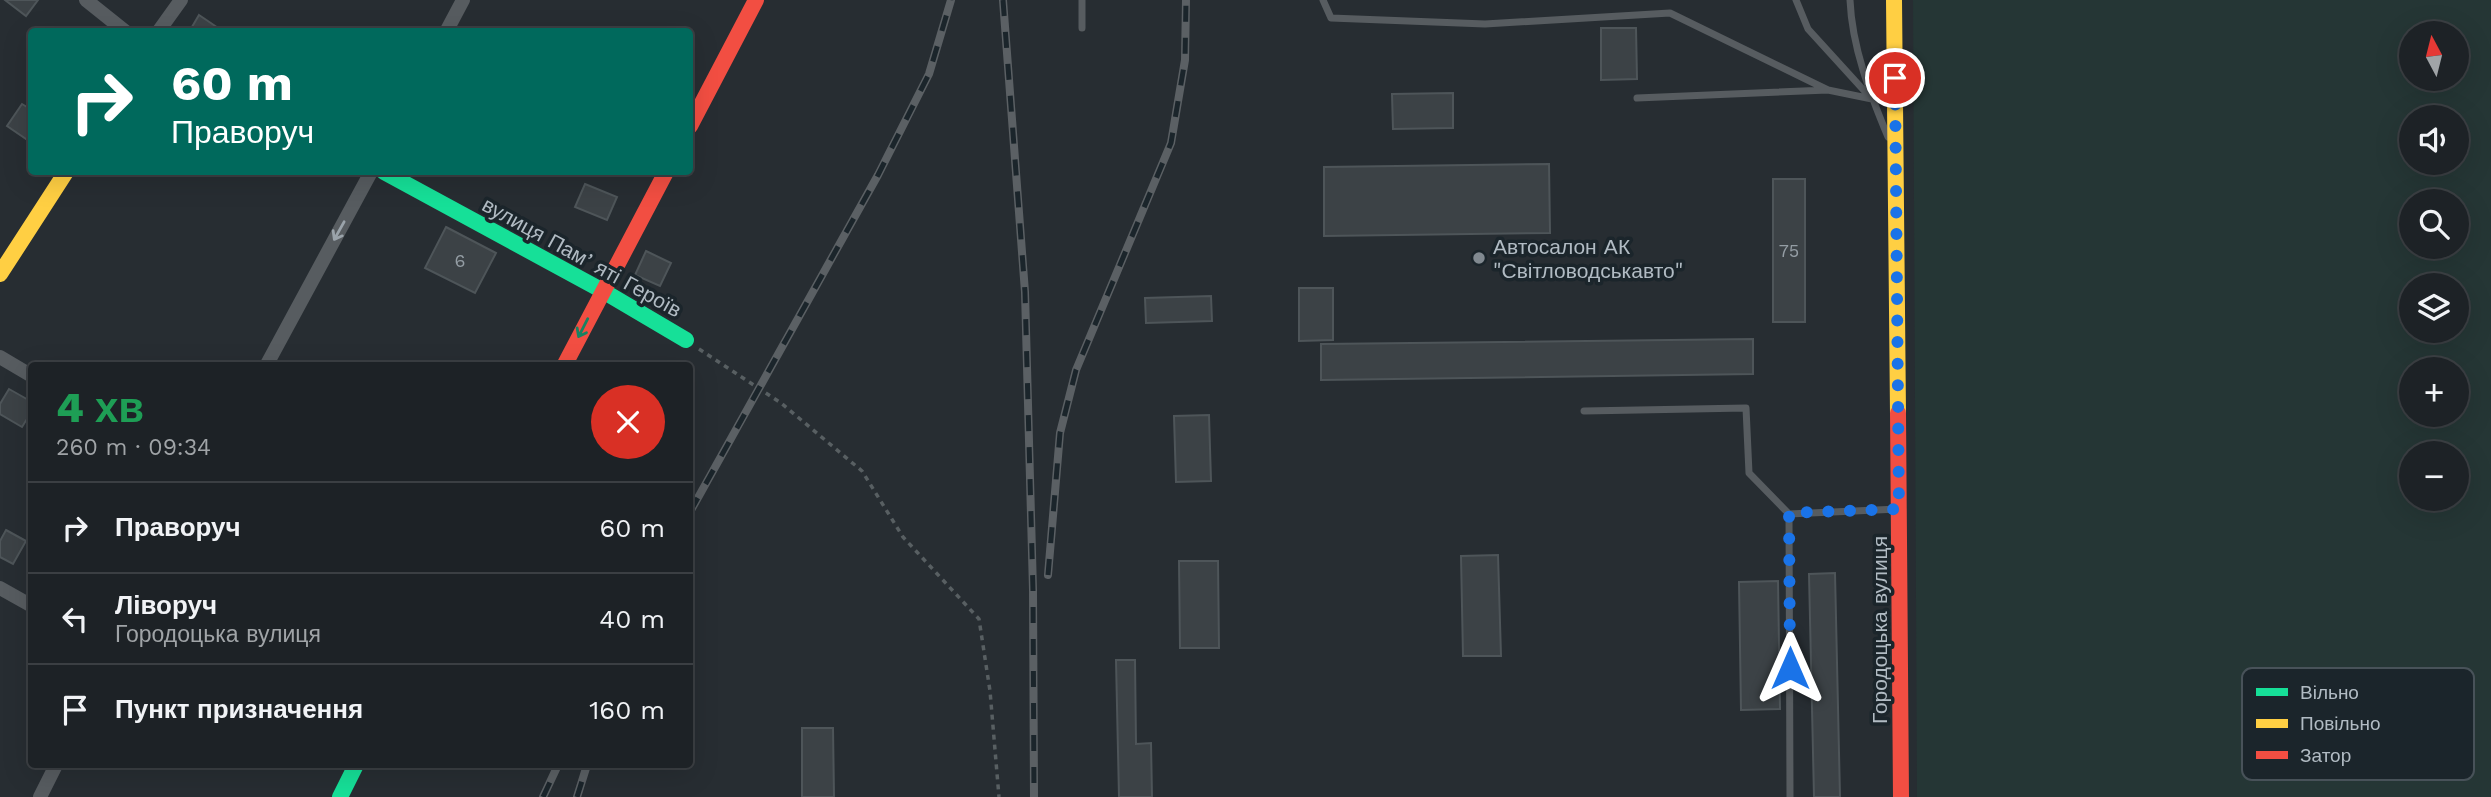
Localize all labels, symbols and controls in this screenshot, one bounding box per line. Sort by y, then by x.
north arrow [2399,21,2469,91]
map controls [2399,21,2469,511]
pin [1865,48,1925,108]
text: 60 m [171,54,293,112]
icon: right [56,56,147,147]
icon: arrive [1876,59,1914,97]
button: sound [2399,105,2469,175]
text: Праворуч [171,113,314,151]
button: search [2399,189,2469,259]
street label: вулиця Памʼяті Героїв [478,192,686,322]
one-way arrow [332,221,346,241]
place label: Автосалон АК "Світловодськавто" [1493,234,1683,283]
house number: 75 [1779,240,1799,261]
house number: 6 [455,250,465,271]
marker: Автосалон АК "Світловодськавто" [1471,250,1487,266]
button: layers [2399,273,2469,343]
one-way arrow [576,317,589,338]
button: + [2399,357,2469,427]
text: 4 хв [56,383,144,432]
button: close [591,385,665,459]
text: 260 m · 09:34 [56,434,211,461]
button: − [2399,441,2469,511]
icon: right [56,509,94,547]
text: Праворуч [115,512,241,542]
text: 60 m [599,513,665,543]
street label: Городоцька вулиця [1867,536,1892,724]
text: Ліворуч [115,590,217,620]
icon: left [56,600,94,638]
text: 40 m [599,604,665,634]
text: Городоцька вулиця [115,621,321,648]
position arrow [1753,631,1827,705]
legend [2242,668,2474,780]
text: Вільно [2300,681,2359,704]
icon: arrive [56,691,94,729]
text: Пункт призначення [115,694,363,724]
text: 160 m [589,695,665,725]
text: Повільно [2300,712,2381,735]
text: Затор [2300,744,2351,767]

